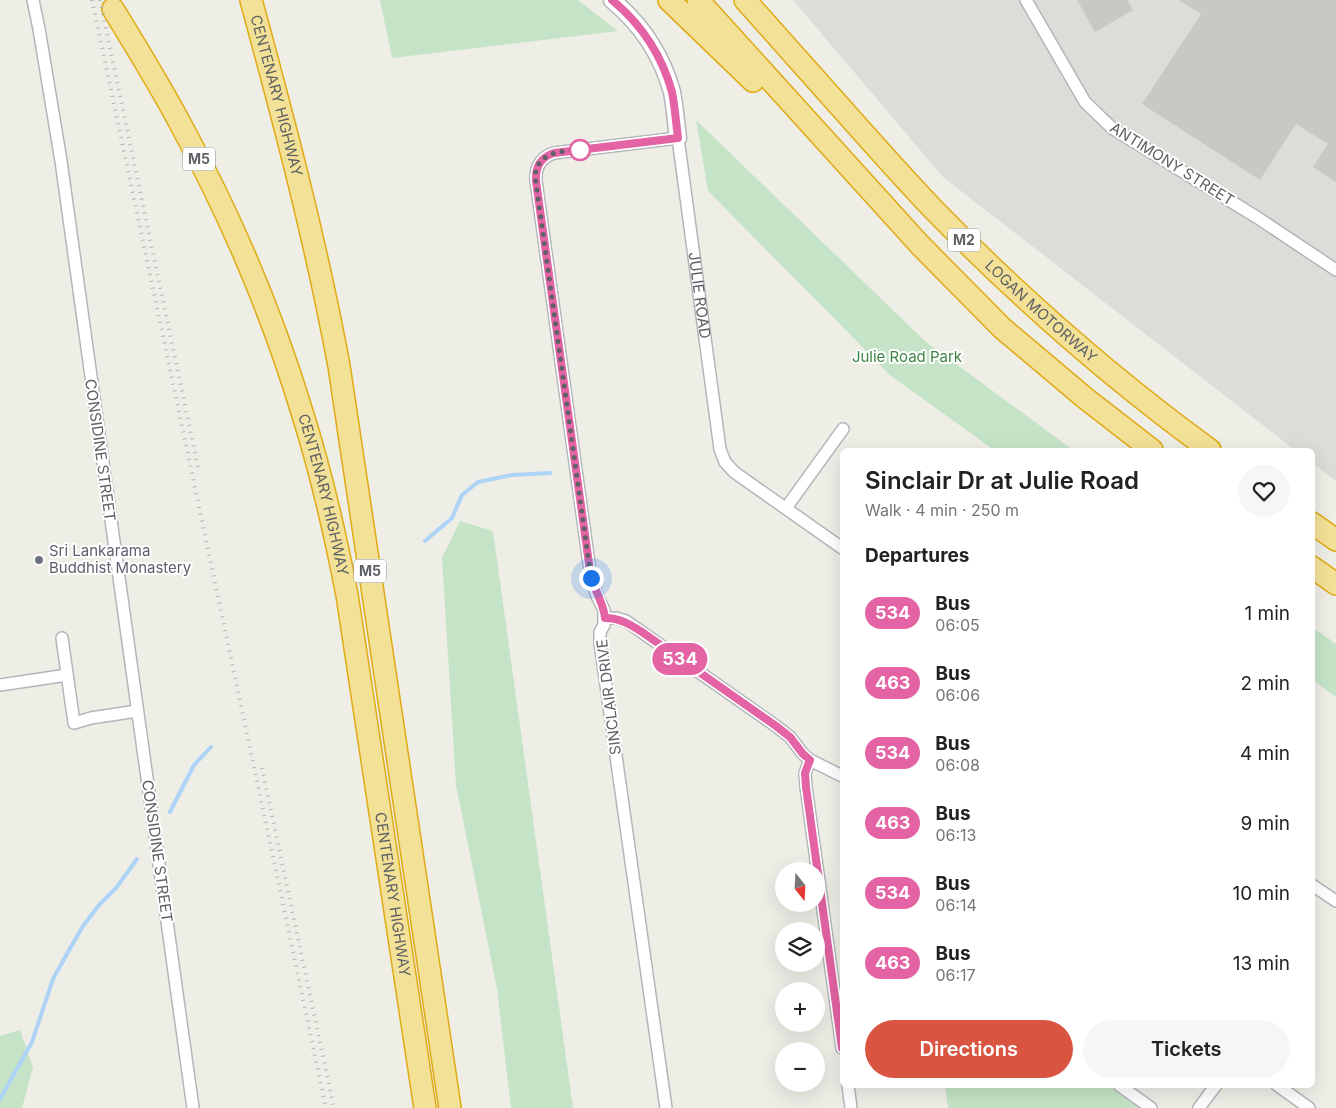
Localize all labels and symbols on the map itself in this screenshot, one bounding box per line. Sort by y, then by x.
street label: CENTENARY HIGHWAY [246,13,307,178]
street label: ANTIMONY STREET [1107,118,1238,209]
unlabelled marker [569,139,591,161]
road number: M5 [183,148,215,170]
road number: M2 [948,228,980,252]
street label: JULIE ROAD [684,251,715,340]
street label: LOGAN MOTORWAY [981,256,1101,367]
park label: Julie Road Park [852,347,963,366]
street label: CONSIDINE STREET [81,378,120,522]
street label: CENTENARY HIGHWAY [294,411,353,577]
place label: Sri Lankarama Buddhist Monastery [49,541,192,577]
marker: Sri Lankarama Buddhist Monastery [33,554,45,566]
road number: M5 [354,560,386,582]
your location [579,566,604,591]
street label: SINCLAIR DRIVE [592,638,625,756]
line badge: 534 [651,643,709,675]
street label: CONSIDINE STREET [138,779,177,923]
street label: CENTENARY HIGHWAY [371,811,415,978]
north arrow [775,862,825,912]

